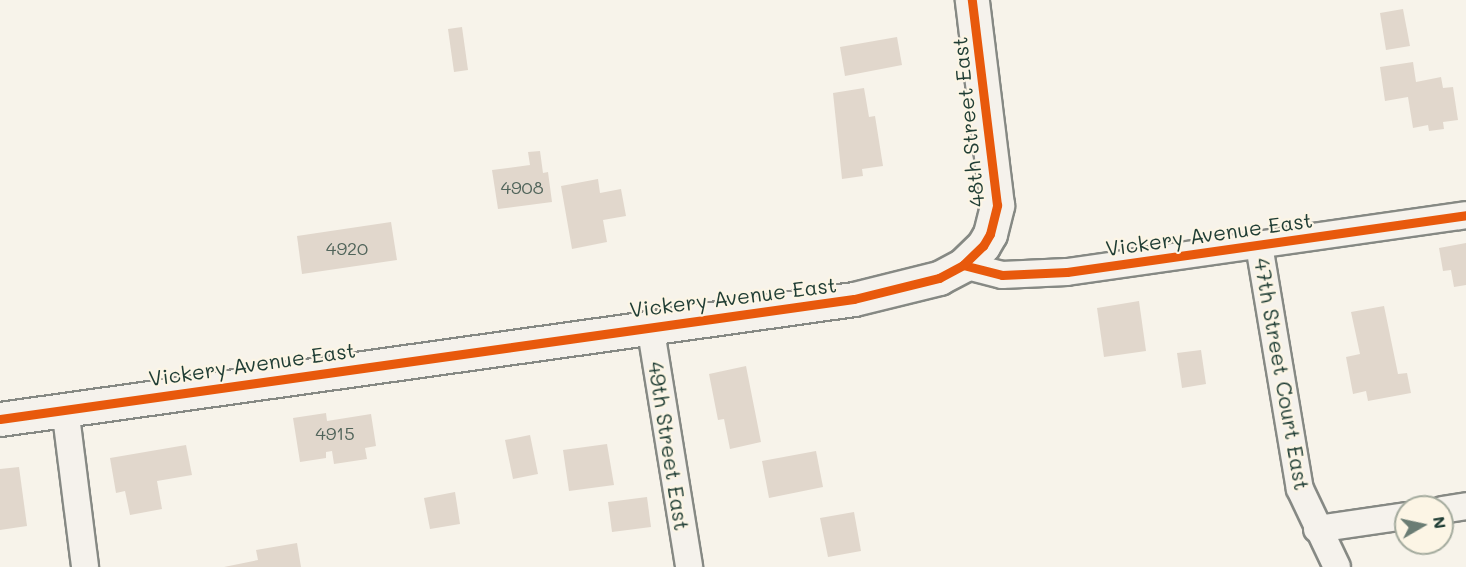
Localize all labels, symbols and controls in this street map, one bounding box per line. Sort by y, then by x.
street label: 48th Street East [947,36,989,208]
house number: 4908 [500,176,544,198]
street label: Vickery Avenue East [1104,207,1314,261]
house number: 4920 [326,237,368,259]
street label: 47th Street Court East [1249,256,1315,492]
street label: Vickery Avenue East [628,272,838,322]
street label: Vickery Avenue East [147,337,357,391]
street label: 49th Street East [643,360,695,532]
house number: 4915 [315,422,355,444]
north arrow [1394,495,1454,555]
text: N [1429,515,1452,530]

